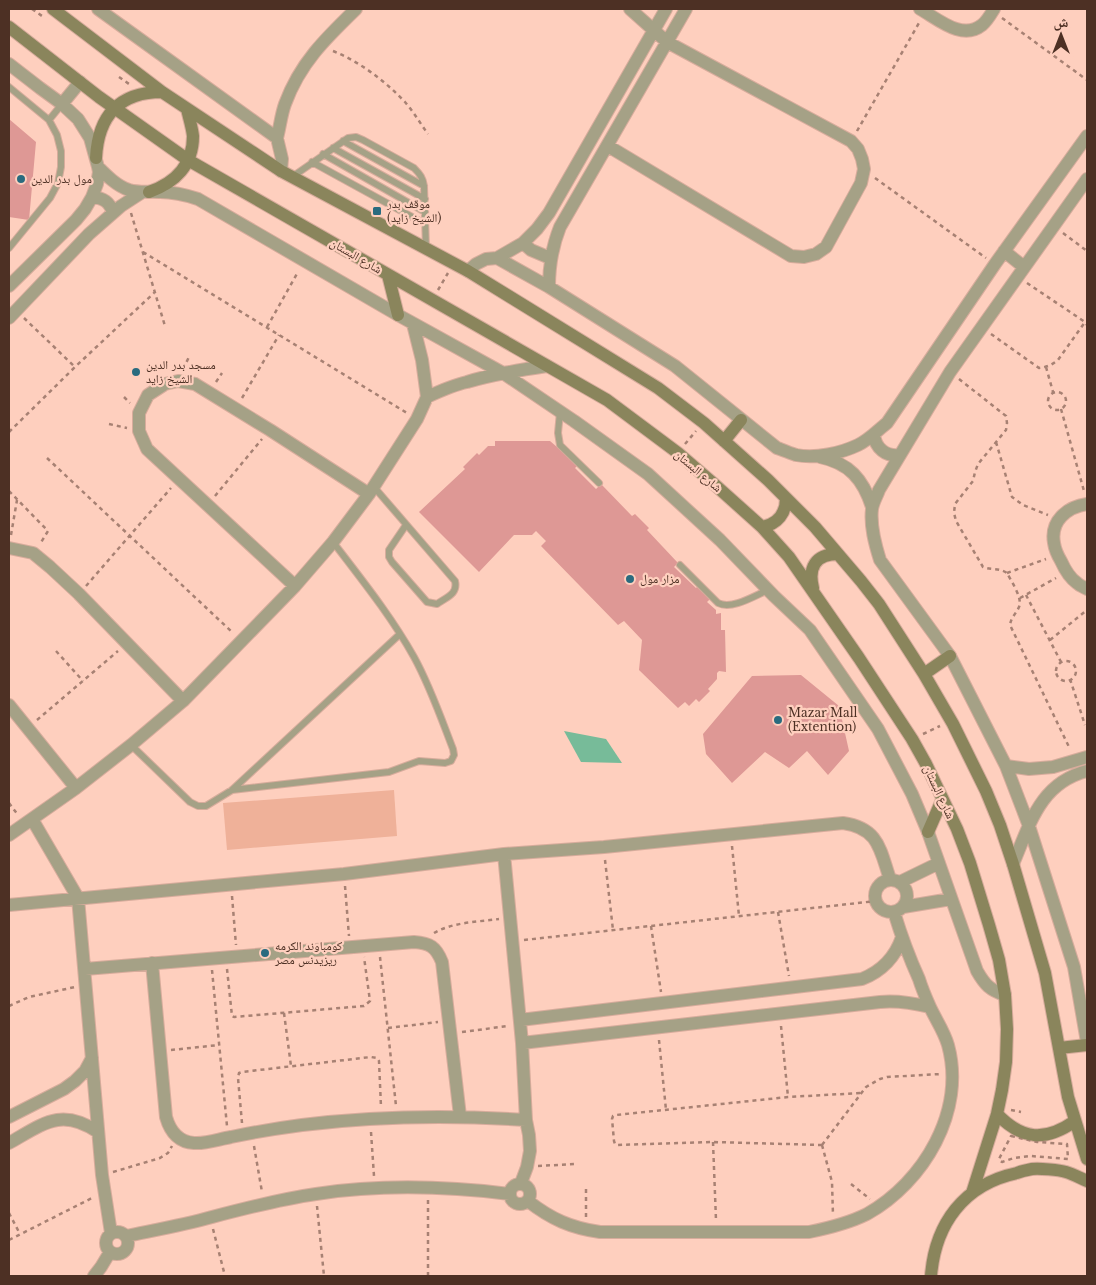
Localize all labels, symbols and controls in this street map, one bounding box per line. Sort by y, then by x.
north arrow [1036,10,1086,60]
text: ش [1054,13,1069,31]
place label: مول بدر الدين [31,171,92,186]
marker: مول بدر الدين [15,173,27,185]
place label: موقف بدر (الشيخ زايد) [386,196,441,225]
marker: موقف بدر (الشيخ زايد) [371,205,383,217]
street label: شارع البستان [327,235,385,277]
place label: مسجد بدر الدين الشيخ زايد [146,357,216,386]
marker: مسجد بدر الدين الشيخ زايد [130,366,142,378]
street label: شارع البستان [671,446,725,496]
place label: مزار مول [640,571,679,586]
marker: مزار مول [624,573,636,585]
place label: Mazar Mall (Extention) [788,705,858,734]
marker: Mazar Mall (Extention) [772,714,784,726]
street label: شارع البستان [920,763,958,822]
place label: كومباوند الكرمه ريزيدنس مصر [274,938,342,967]
marker: كومباوند الكرمه ريزيدنس مصر [259,947,271,959]

